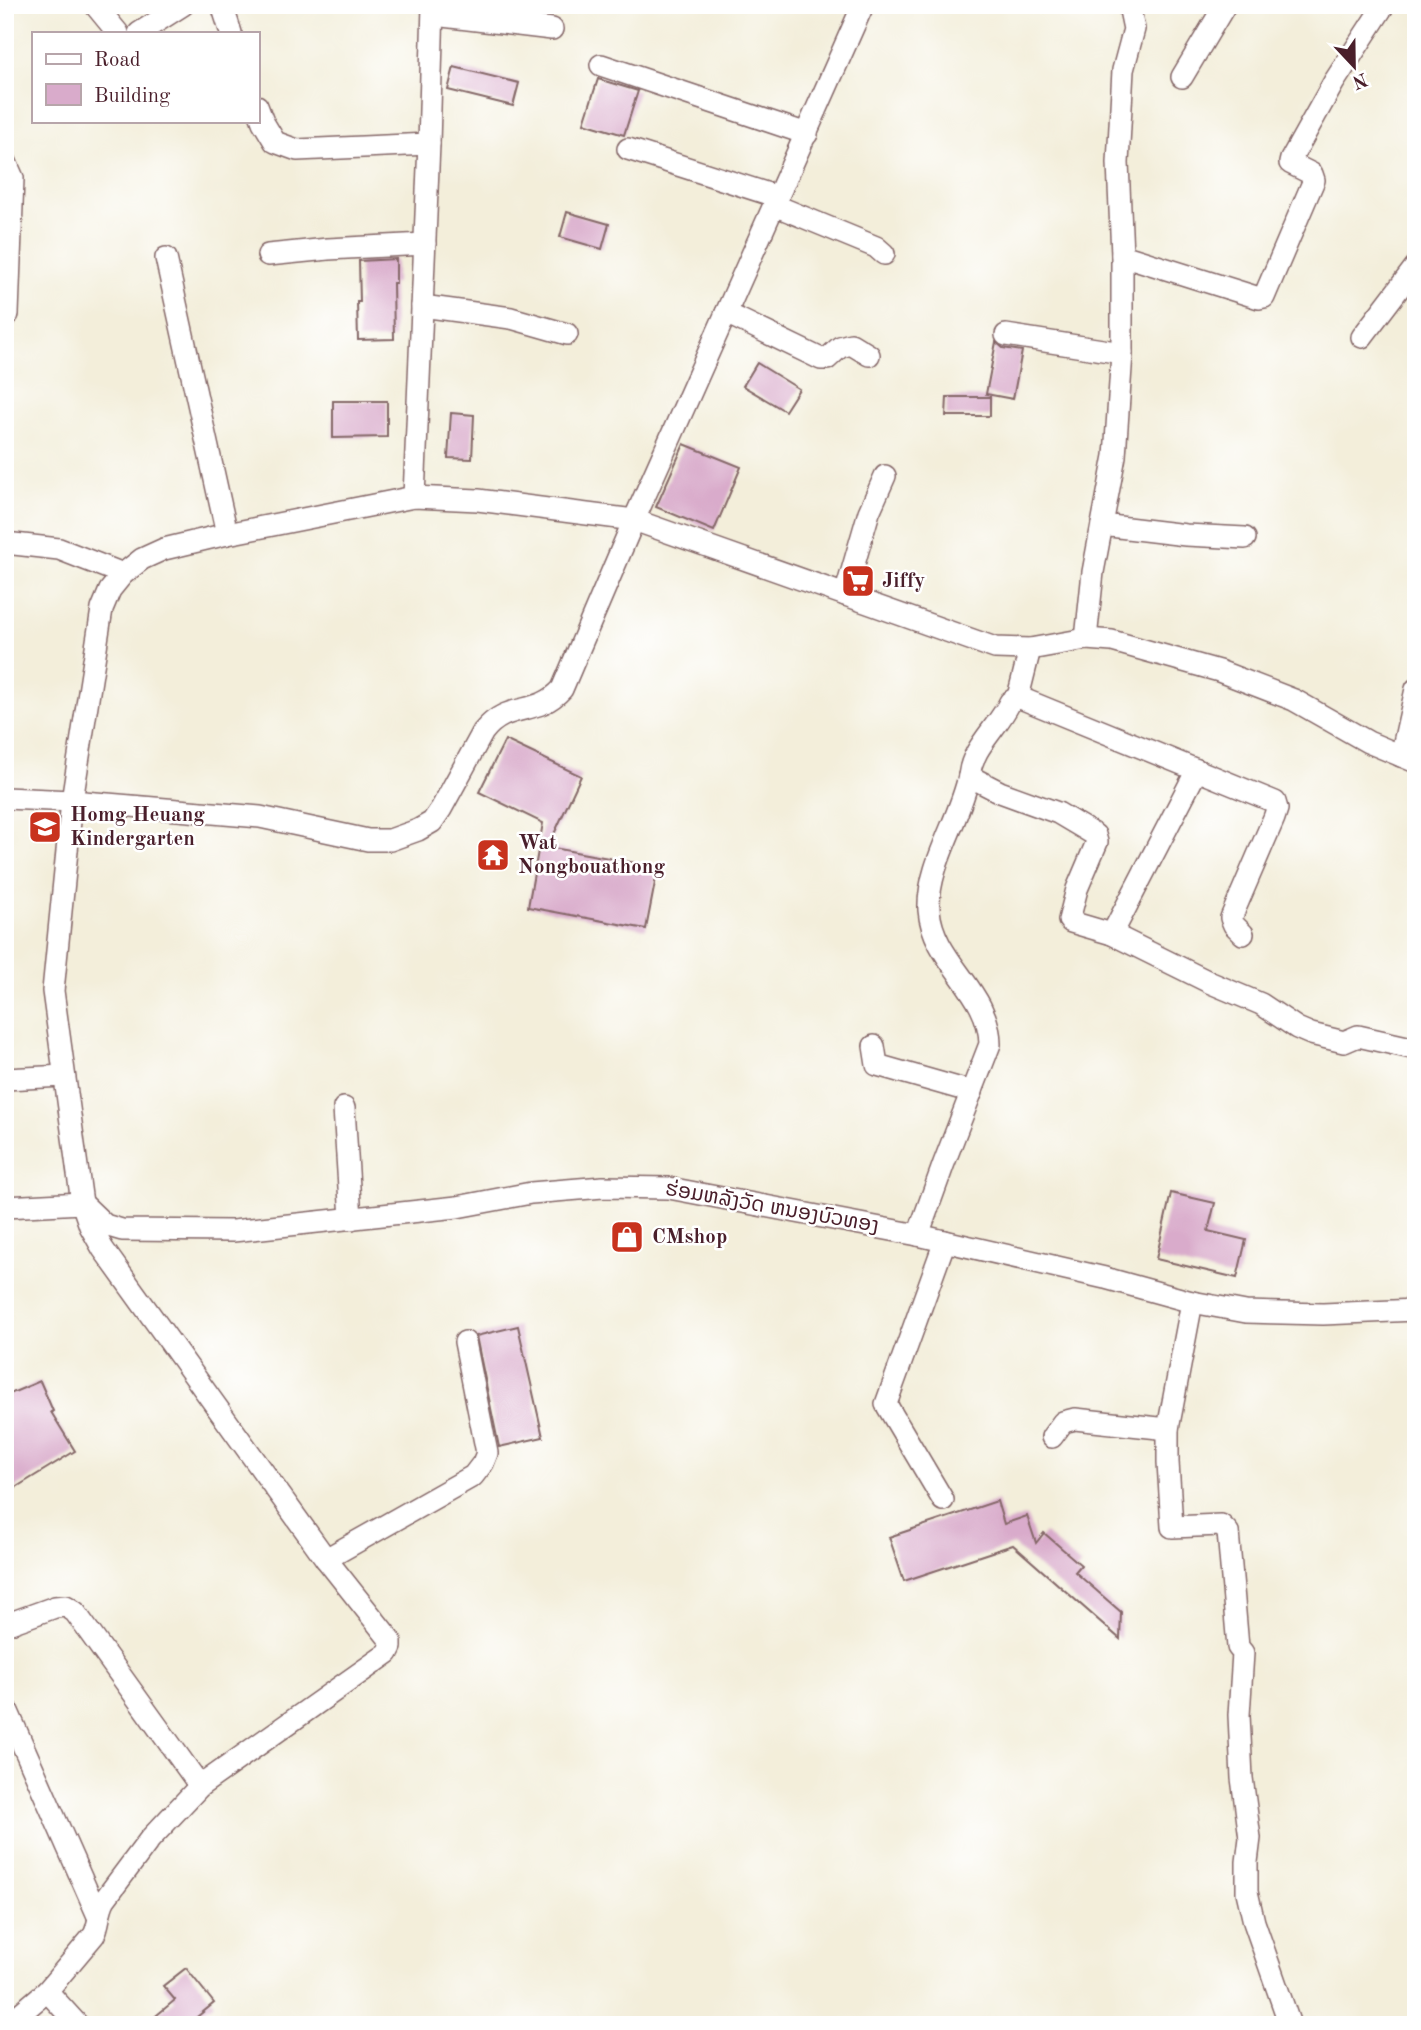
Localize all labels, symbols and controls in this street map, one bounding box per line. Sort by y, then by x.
legend [32,32,259,122]
north arrow [1320,32,1390,102]
text: Road [94,50,141,71]
text: N [1349,68,1370,91]
text: Building [94,86,171,107]
supermarket icon: Jiffy [839,562,877,600]
place label: Jiffy [882,571,925,592]
place label: Homg Heuang Kindergarten [70,805,205,850]
school or university icon: Homg Heuang Kindergarten [26,808,64,846]
place label: Wat Nongbouathong [518,833,665,878]
temple icon: Wat Nongbouathong [474,836,512,874]
street label: ຮ່ອມຫລັງວັດ ຫນອງບົວທອງ [664,1177,881,1237]
shop icon: CMshop [608,1218,646,1256]
place label: CMshop [652,1227,727,1248]

